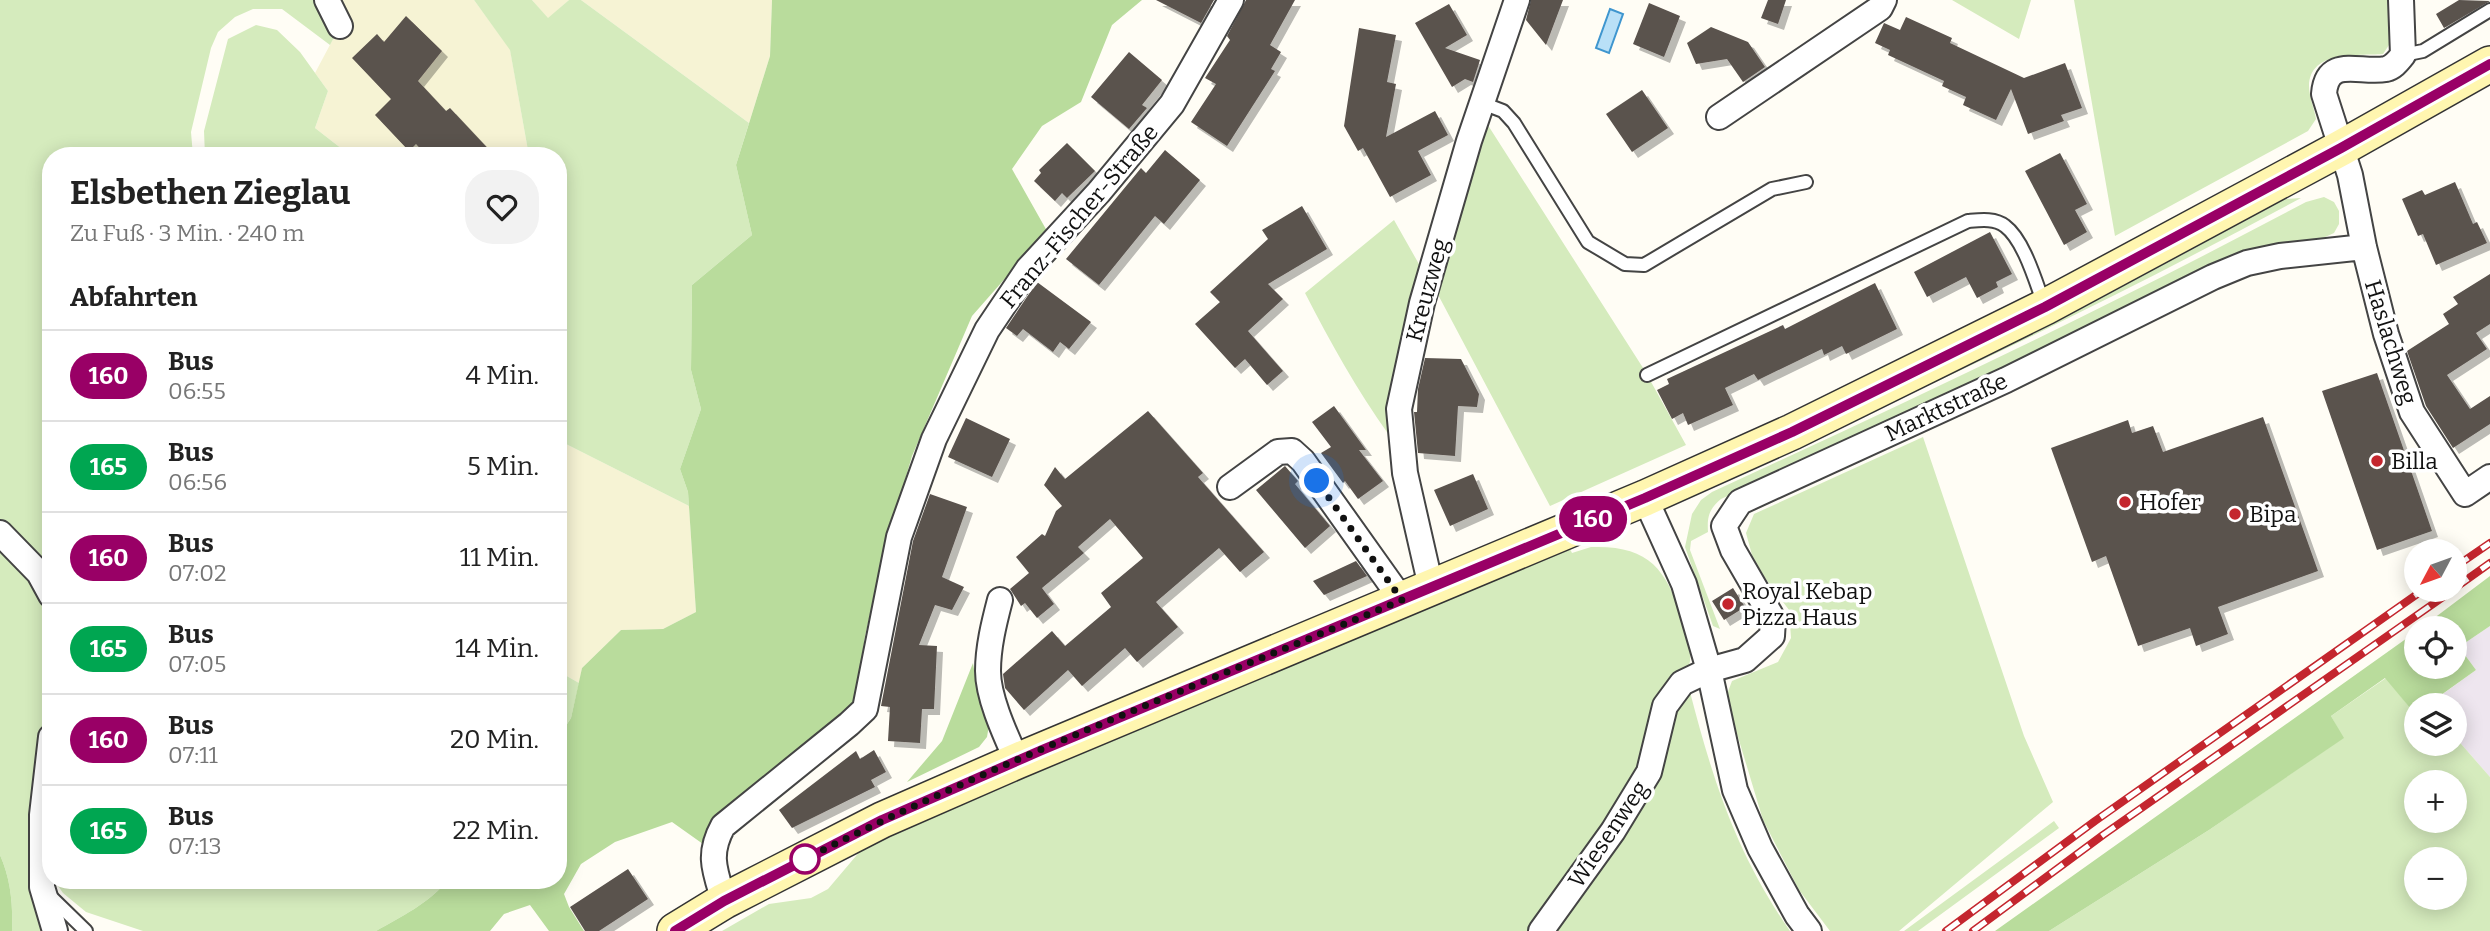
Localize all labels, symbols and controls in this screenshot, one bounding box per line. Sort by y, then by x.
street label: Franz-Fischer-Straße [994,118,1164,314]
button: heart [465,170,539,244]
text: Elsbethen Zieglau [70,173,350,213]
text: Zu Fuß · 3 Min. · 240 m [70,219,304,247]
street label: Kreuzweg [1400,235,1454,345]
street label: Haslachweg [2359,276,2423,408]
text: Abfahrten [70,282,197,313]
text: Bus [168,346,214,377]
text: 4 Min. [466,360,539,391]
text: 160 [89,362,128,390]
street label: Marktstraße [1880,366,2012,448]
text: 06:55 [168,377,226,405]
text: Bus [168,437,214,468]
place label: Billa [2391,447,2438,475]
text: 5 Min. [467,451,539,482]
text: 165 [90,453,127,481]
marker: Billa [2369,453,2385,469]
your location [1299,463,1334,498]
text: 06:56 [168,468,227,496]
place label: Hofer [2139,488,2201,516]
marker: Hofer [2117,494,2133,510]
line badge: 160 [1553,496,1633,542]
place label: Bipa [2249,500,2297,528]
text: 160 [1573,505,1613,533]
marker: Bipa [2227,506,2243,522]
text: Bus [168,528,214,559]
north arrow [2404,539,2468,602]
map controls [2404,539,2467,910]
text: 11 Min. [460,542,539,573]
text: 160 [89,544,128,572]
text: 07:02 [168,559,226,587]
place label: Royal Kebap Pizza Haus [1742,577,1872,631]
marker: Royal Kebap Pizza Haus [1720,596,1736,612]
button: locate [2404,616,2467,679]
text: Bus [168,619,214,650]
text: 14 Min. [455,633,539,664]
text: 165 [90,635,127,663]
text: 07:05 [168,650,226,678]
button: layers [2404,693,2467,756]
text: Bus [168,710,214,741]
text: 20 Min. [450,724,539,755]
text: 160 [89,726,128,754]
text: 07:11 [168,741,218,769]
button: + [2404,770,2467,833]
street label: Wiesenweg [1562,775,1654,893]
text: Bus [168,801,214,832]
text: 22 Min. [452,815,539,846]
text: 165 [90,817,127,845]
text: 07:13 [168,832,222,860]
unlabelled marker [790,844,820,874]
button: − [2404,847,2467,910]

